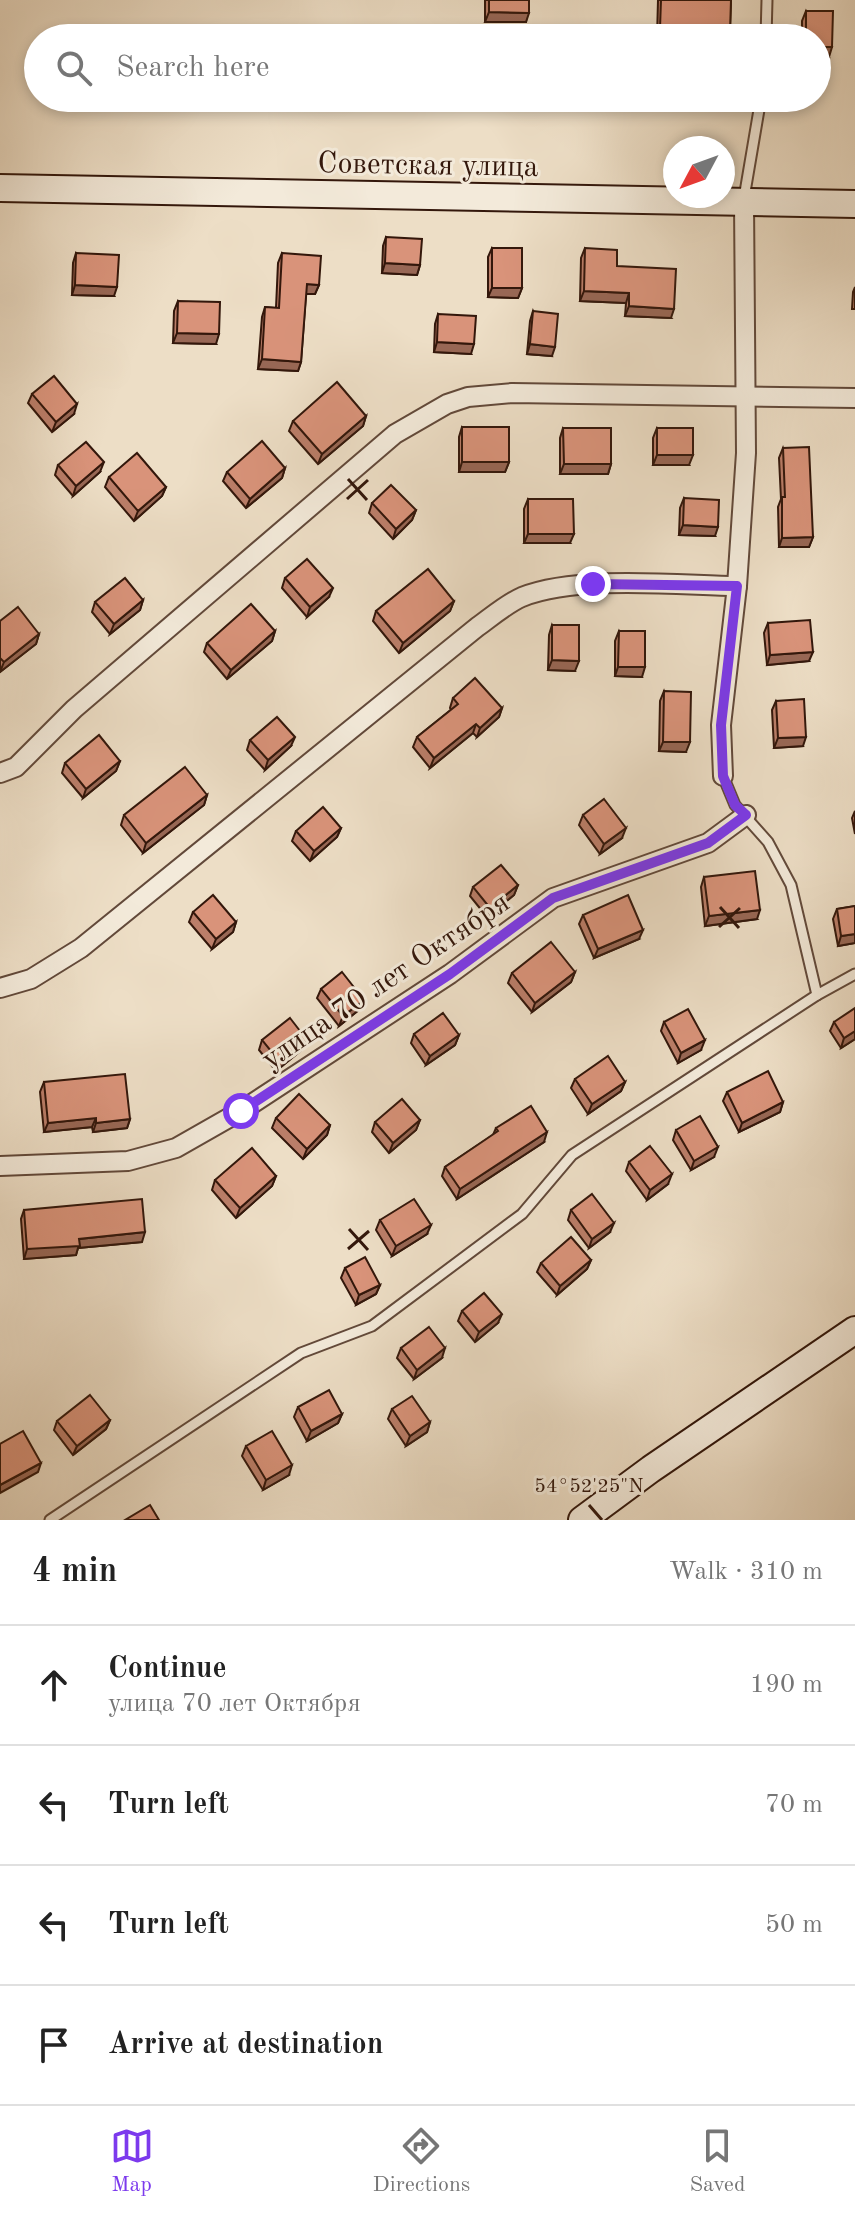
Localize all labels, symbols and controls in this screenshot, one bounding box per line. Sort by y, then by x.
search box [24,24,831,112]
icon: search [52,46,96,90]
text: Search here [116,53,270,83]
north arrow [663,136,735,208]
street label: Советская улица [317,149,539,183]
route end [575,566,611,602]
street label: улица 70 лет Октября [257,888,515,1076]
route start [223,1093,259,1129]
text: 54°52'25"N [534,1477,644,1497]
text: 4 min [32,1555,117,1589]
text: Walk · 310 m [669,1559,823,1585]
text: Continue [108,1654,227,1684]
icon: ahead [32,1663,76,1707]
text: 190 m [750,1672,823,1698]
text: улица 70 лет Октября [108,1691,361,1717]
icon: left [32,1783,76,1827]
text: Turn left [108,1790,229,1820]
text: 70 m [765,1792,823,1818]
icon: left [32,1903,76,1947]
text: Turn left [108,1910,229,1940]
text: 50 m [765,1912,823,1938]
icon: arrive [32,2023,76,2067]
text: Arrive at destination [108,2030,383,2060]
tab: Map [110,2124,154,2199]
tab: Directions [373,2124,470,2199]
tab: Saved [689,2124,745,2199]

